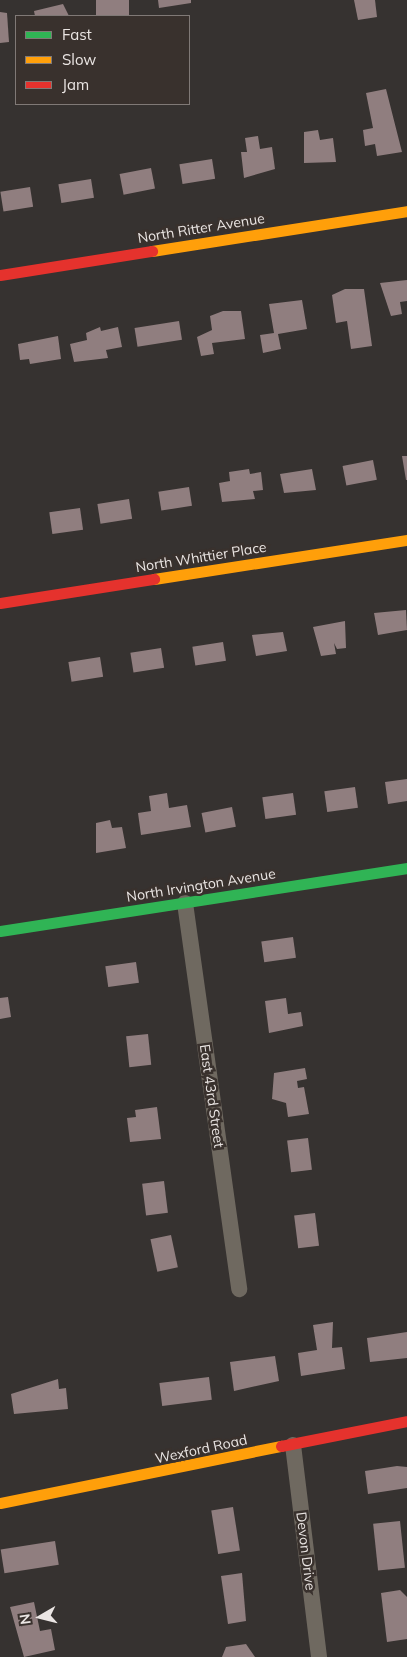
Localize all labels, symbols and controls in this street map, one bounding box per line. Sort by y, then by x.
legend [15,15,190,105]
text: Fast [62,25,92,44]
text: Slow [62,50,96,69]
text: Jam [62,75,89,94]
street label: North Ritter Avenue [136,210,266,246]
street label: North Whittier Place [134,538,268,576]
street label: North Irvington Avenue [125,865,277,905]
street label: East 43rd Street [196,1043,228,1149]
street label: Wexford Road [153,1431,249,1467]
street label: Devon Drive [293,1511,319,1591]
north arrow [15,1592,65,1642]
text: N [15,1613,35,1626]

